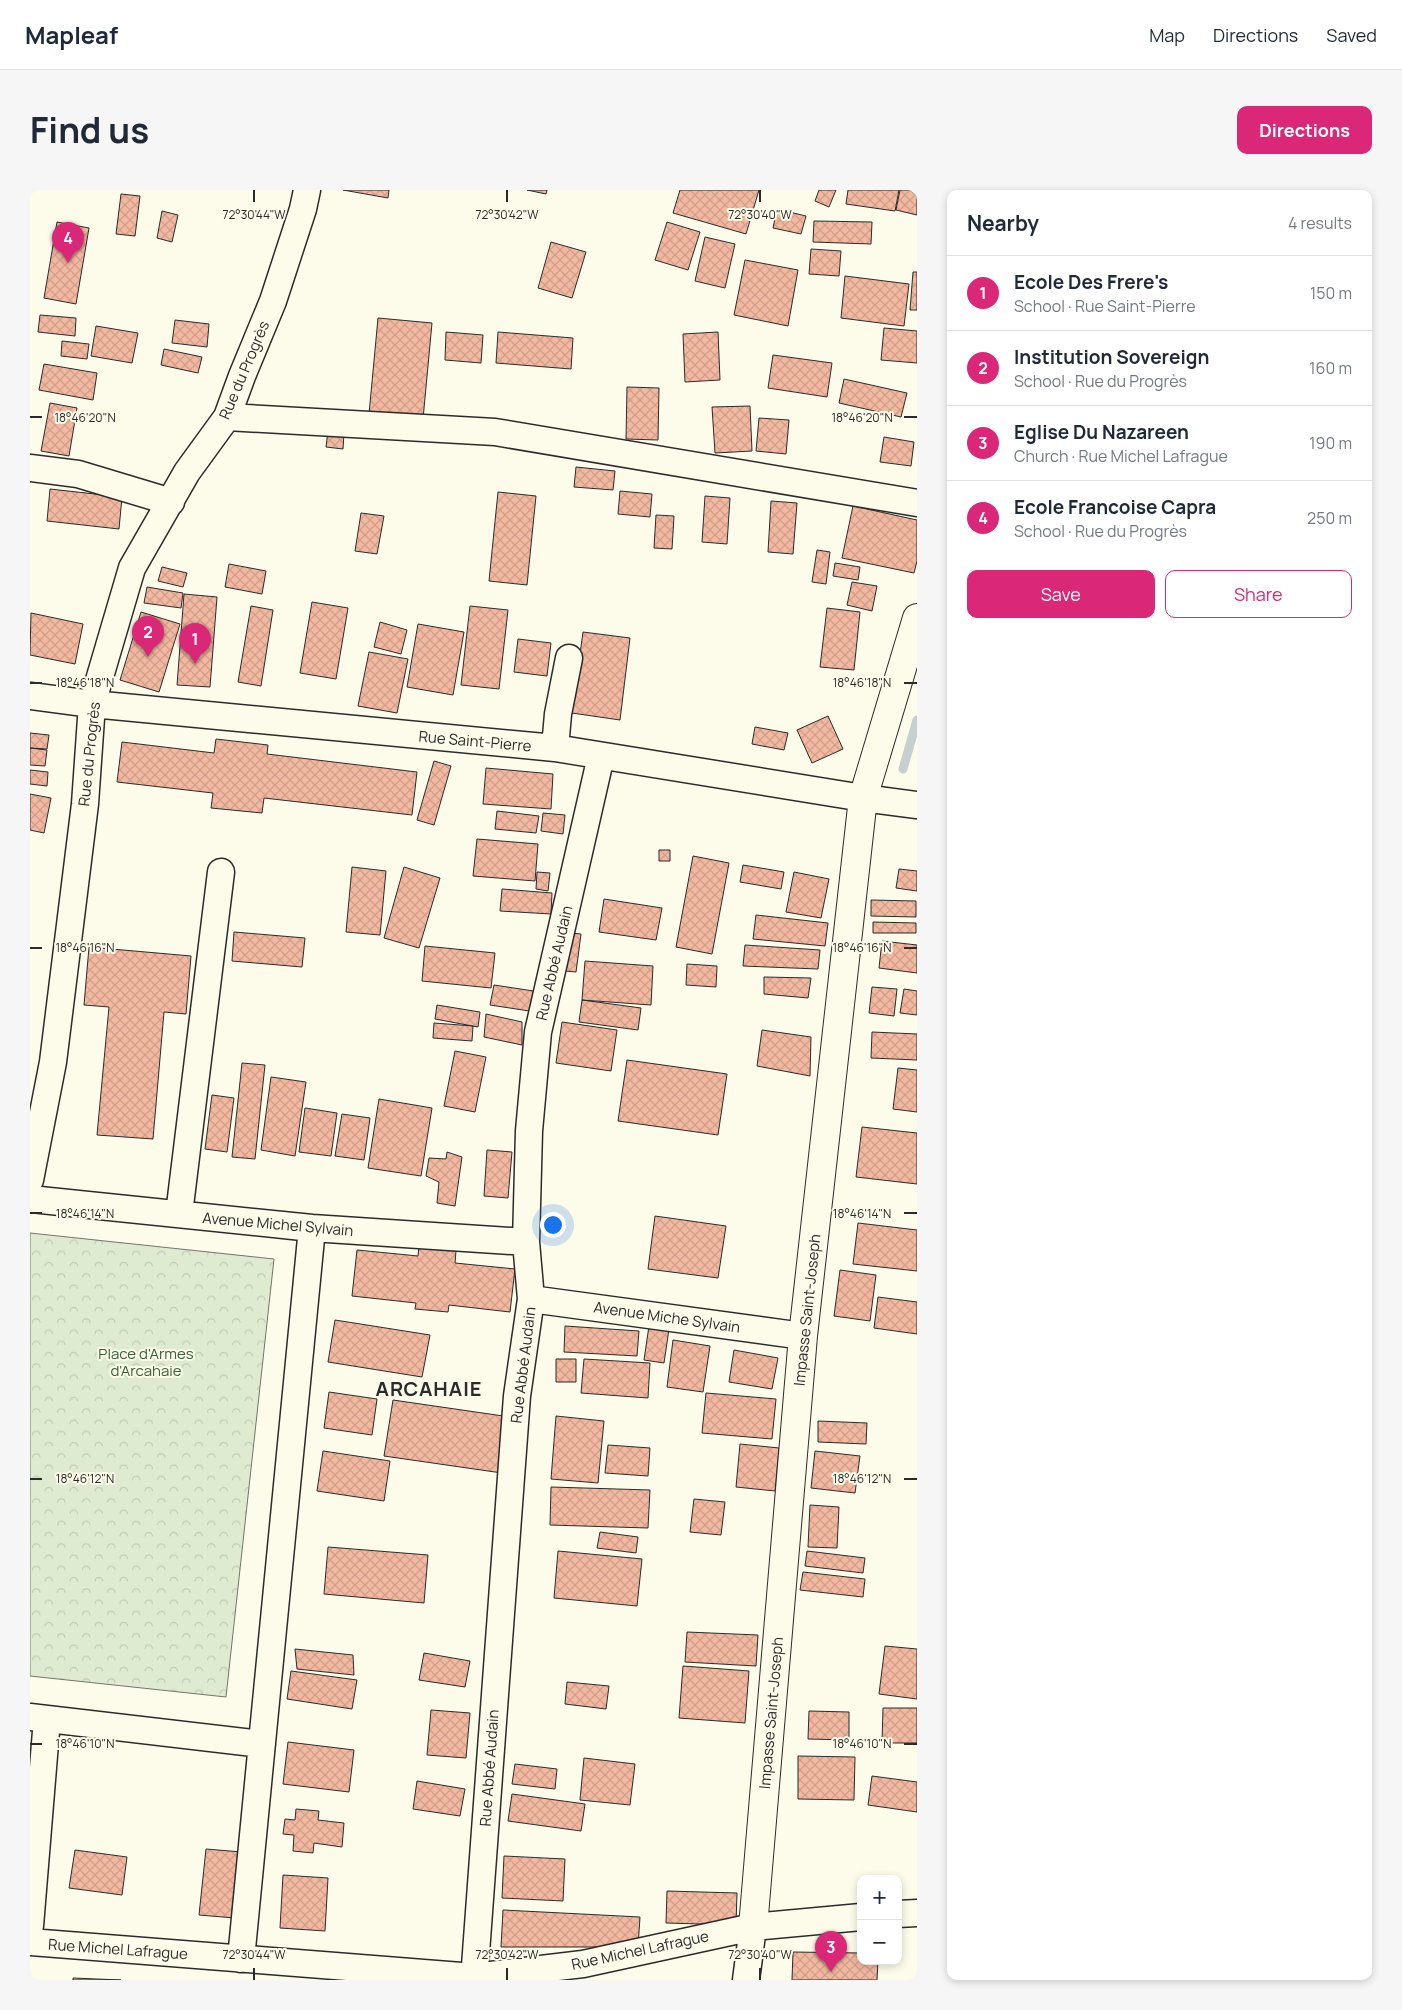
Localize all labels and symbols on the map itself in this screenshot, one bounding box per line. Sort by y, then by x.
text: 72°30'44"W [222,206,286,223]
text: 72°30'42"W [475,206,539,223]
text: 72°30'40"W [728,206,793,223]
pin: 4 [52,222,84,263]
street label: Rue du Progrès [214,317,274,422]
text: 18°46'20"N [54,409,116,426]
text: 18°46'20"N [831,409,893,426]
pin: 2 [132,616,164,657]
pin: 1 [179,623,211,664]
text: 18°46'18"N [56,674,114,691]
text: 18°46'18"N [833,674,891,691]
street label: Rue du Progrès [73,701,105,807]
street label: Rue Saint-Pierre [418,726,533,756]
street label: Rue Abbé Audain [531,903,577,1022]
text: 18°46'16"N [55,939,115,956]
text: 18°46'16"N [832,939,892,956]
text: 18°46'14"N [56,1205,114,1222]
text: 18°46'14"N [833,1205,891,1222]
street label: Avenue Michel Sylvain [202,1207,354,1241]
your location [540,1212,566,1238]
street label: Impasse Saint-Joseph [789,1233,825,1387]
street label: Avenue Miche Sylvain [592,1296,742,1338]
street label: Rue Abbé Audain [505,1305,541,1424]
park label: Place d'Armes d'Arcahaie [98,1343,194,1381]
district label: ARCAHAIE [375,1375,483,1402]
text: 18°46'12"N [56,1470,114,1487]
text: 18°46'12"N [833,1470,891,1487]
street label: Impasse Saint-Joseph [754,1636,788,1790]
street label: Rue Abbé Audain [474,1709,504,1827]
text: 18°46'10"N [55,1735,115,1752]
text: 18°46'10"N [832,1735,892,1752]
street label: Rue Michel Lafrague [569,1925,711,1975]
pin: 3 [815,1931,847,1972]
street label: Rue Michel Lafrague [47,1934,189,1964]
text: 72°30'44"W [222,1946,286,1963]
text: 72°30'42"W [475,1946,539,1963]
text: 72°30'40"W [728,1946,793,1963]

